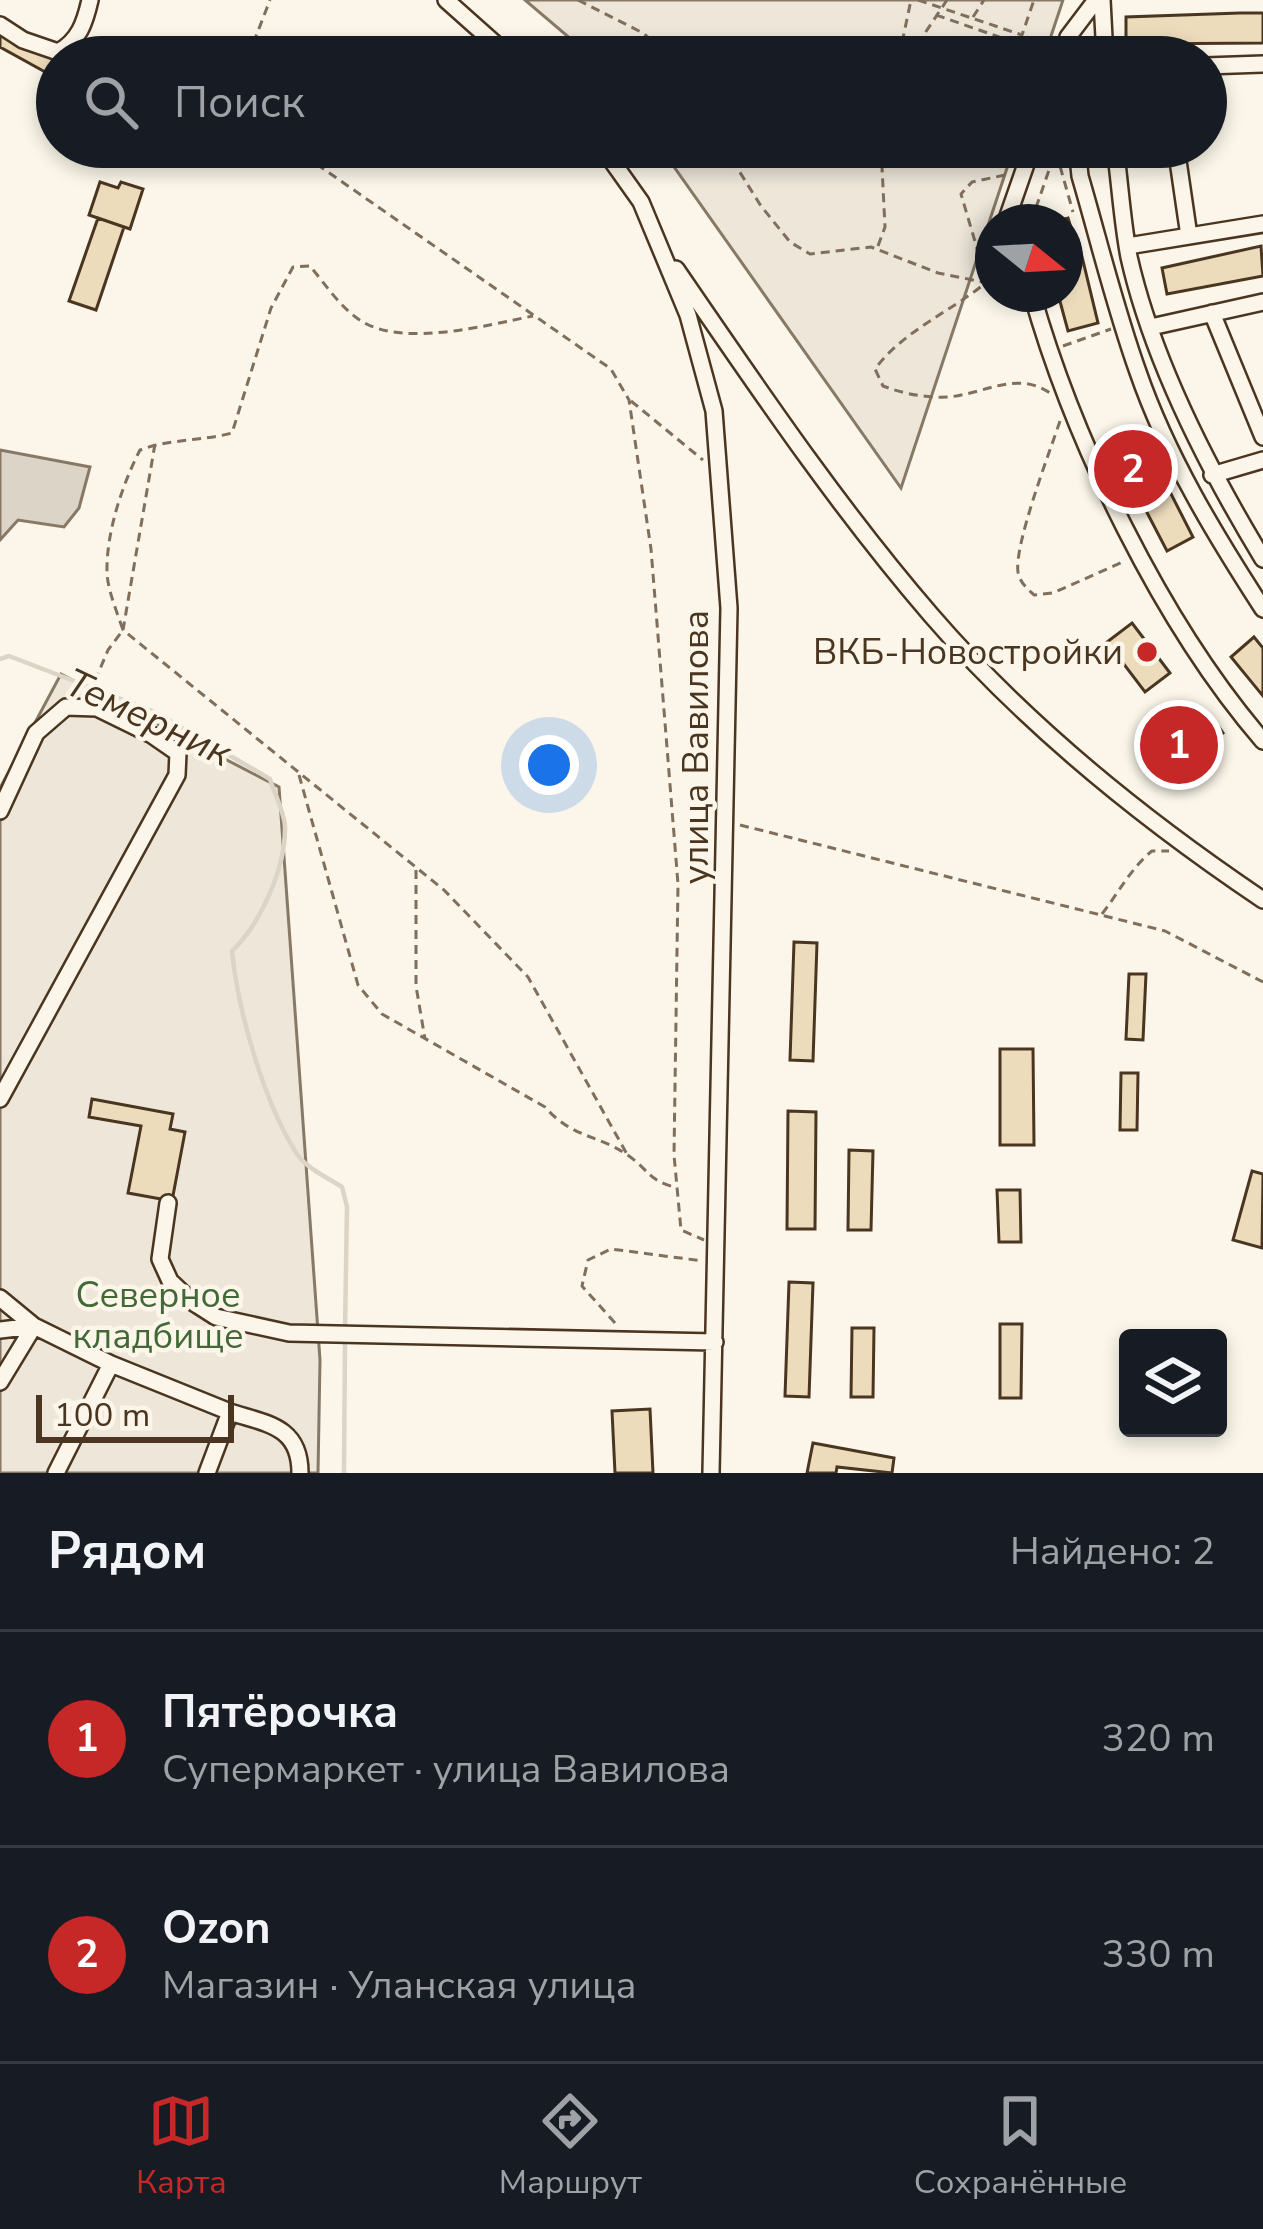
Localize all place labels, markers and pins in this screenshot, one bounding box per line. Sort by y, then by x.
pin: 2 [1094,424,1172,514]
place label: ВКБ-Новостройки [813,628,1123,677]
marker: ВКБ-Новостройки [1134,639,1160,665]
pin: 1 [1140,700,1218,790]

